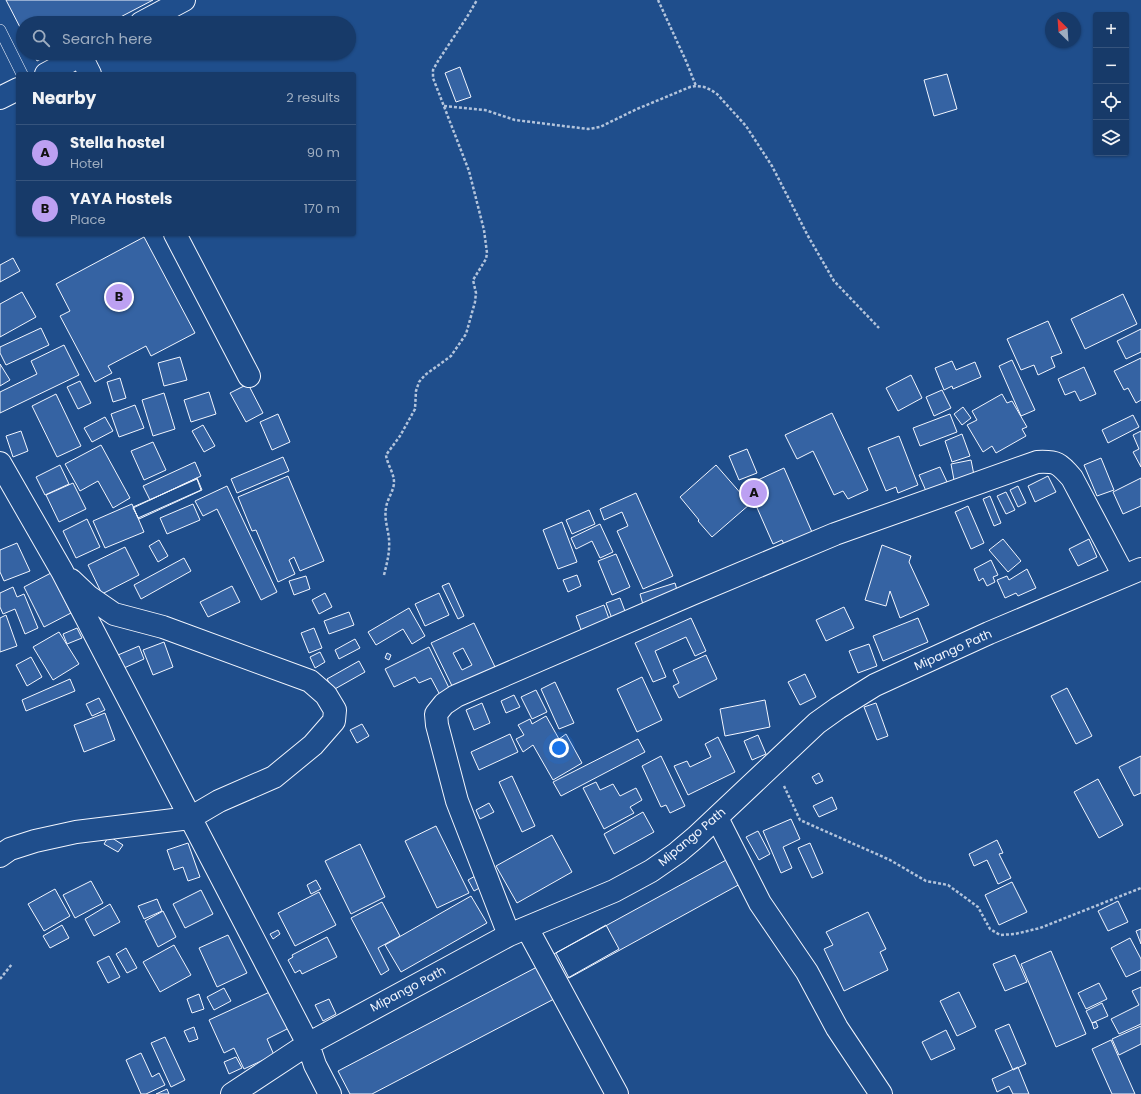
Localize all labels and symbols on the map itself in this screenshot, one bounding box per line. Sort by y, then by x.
north arrow [1045,12,1081,48]
pin: B [106,282,132,312]
pin: A [741,478,767,508]
street label: Mipango Path [911,625,994,674]
your location [549,738,569,758]
street label: Mipango Path [654,803,729,870]
street label: Mipango Path [367,962,449,1016]

